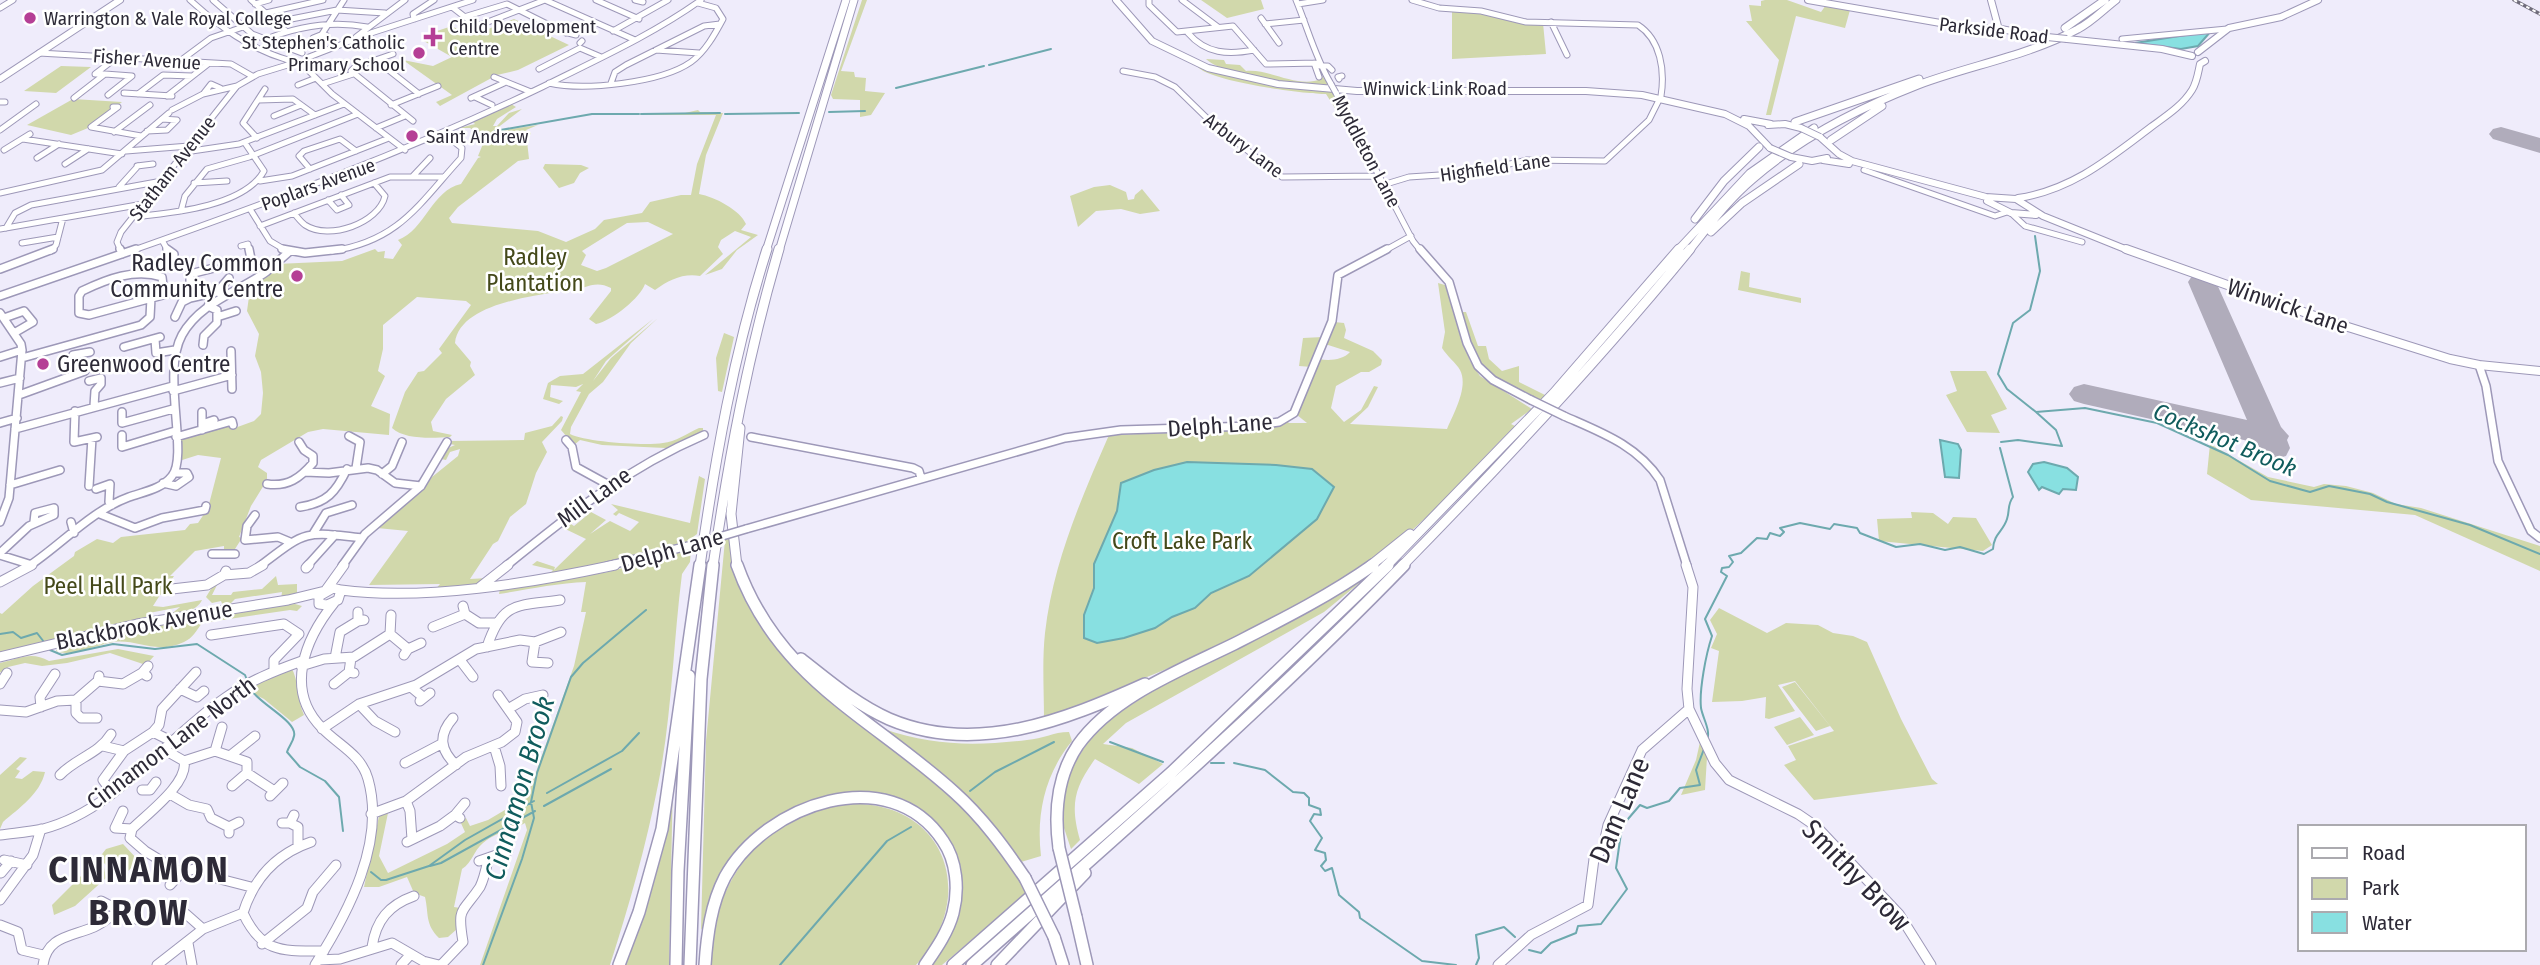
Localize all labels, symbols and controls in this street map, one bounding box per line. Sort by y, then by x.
place label: Warrington & Vale Royal College [44,7,292,30]
marker: Warrington & Vale Royal College [22,10,38,26]
street label: Parkside Road [1938,12,2050,49]
place label: Child Development Centre [449,15,597,60]
marker: Child Development Centre [423,27,443,47]
place label: St Stephen's Catholic Primary School [242,31,405,76]
street label: Fisher Avenue [92,44,202,75]
marker: St Stephen's Catholic Primary School [411,45,427,61]
street label: Winwick Link Road [1363,77,1507,100]
street label: Myddleton Lane [1327,91,1406,211]
street label: Arbury Lane [1200,108,1288,183]
street label: Statham Avenue [124,111,220,225]
place label: Saint Andrew [426,125,529,148]
marker: Saint Andrew [404,128,420,144]
street label: Highfield Lane [1438,148,1552,187]
street label: Poplars Avenue [258,153,378,216]
park label: Radley Plantation [486,243,584,297]
place label: Radley Common Community Centre [110,249,283,303]
marker: Radley Common Community Centre [289,268,305,284]
street label: Winwick Lane [2224,272,2352,340]
place label: Greenwood Centre [57,350,230,378]
marker: Greenwood Centre [35,356,51,372]
water label: Cockshot Brook [2149,397,2301,483]
street label: Delph Lane [1166,407,1274,443]
street label: Mill Lane [552,461,636,533]
street label: Delph Lane [618,522,726,578]
park label: Croft Lake Park [1112,527,1252,555]
park label: Peel Hall Park [44,572,173,600]
street label: Blackbrook Avenue [53,594,235,656]
street label: Cinnamon Lane North [81,670,261,816]
water label: Cinnamon Brook [477,692,562,884]
street label: Dam Lane [1582,752,1657,868]
street label: Smithy Brow [1795,813,1918,938]
legend [2298,825,2526,951]
text: Road [2362,840,2406,866]
district label: CINNAMON BROW [48,847,230,935]
text: Park [2362,875,2400,901]
text: Water [2362,910,2412,936]

